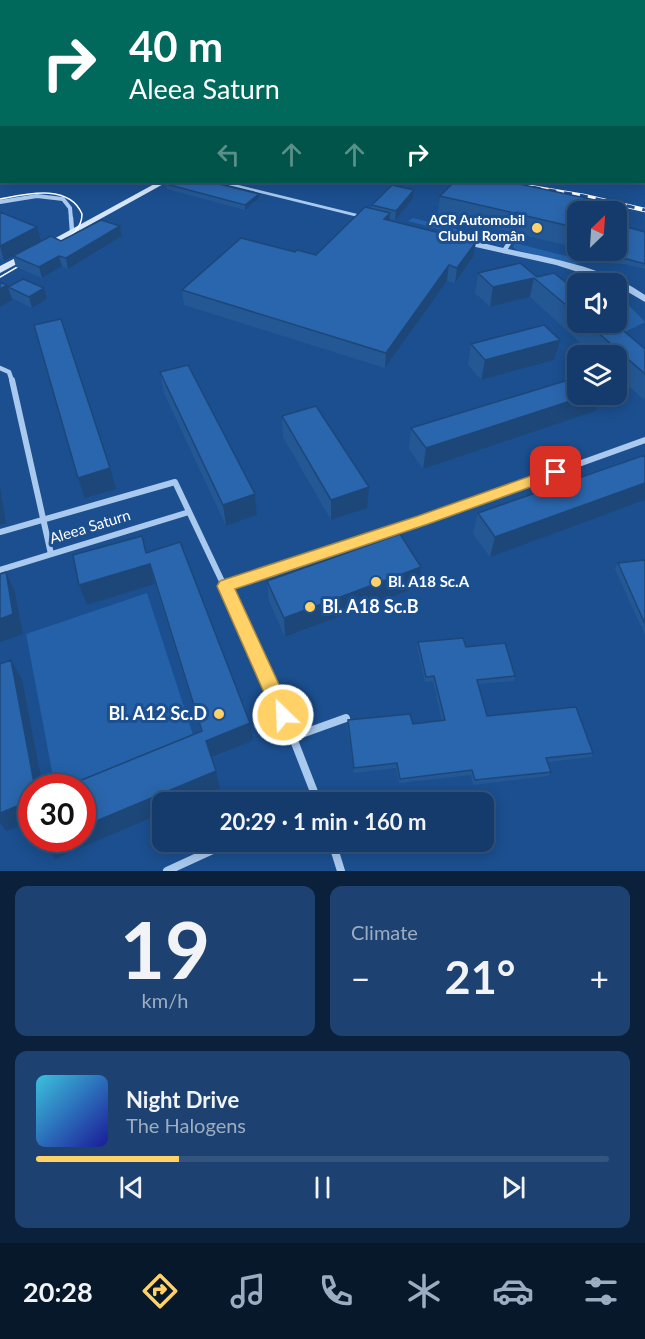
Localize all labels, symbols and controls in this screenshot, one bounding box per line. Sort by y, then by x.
text: 40 m [129,21,223,71]
icon: right [30,24,108,102]
text: Aleea Saturn [129,72,280,105]
icon: left [212,138,245,171]
icon: ahead [275,138,308,171]
icon: ahead [338,138,371,171]
icon: right [401,138,434,171]
north arrow [567,201,627,261]
map controls [567,201,627,405]
place label: ACR Automobil Clubul Român [428,211,525,244]
marker: ACR Automobil Clubul Român [530,221,544,235]
button: sound [567,273,627,333]
button: layers [567,345,627,405]
pin [530,446,581,497]
icon: arrive [539,455,572,488]
street label: Aleea Saturn [47,505,132,547]
place label: Bl. A18 Sc.A [388,572,470,590]
marker: Bl. A18 Sc.A [369,575,383,589]
place label: Bl. A18 Sc.B [322,595,419,617]
marker: Bl. A18 Sc.B [303,600,317,614]
position arrow [251,683,315,747]
place label: Bl. A12 Sc.D [109,702,207,724]
marker: Bl. A12 Sc.D [212,707,226,721]
speed limit sign: 30 [18,774,96,852]
text: 20:29 · 1 min · 160 m [220,808,426,835]
text: 19 [120,902,210,996]
text: Climate [351,920,418,944]
text: 21° [445,950,515,1004]
text: − [351,958,370,998]
text: + [590,958,609,998]
text: km/h [142,988,188,1012]
text: Night Drive [126,1086,239,1113]
text: The Halogens [126,1113,246,1137]
icon: previous [115,1171,148,1204]
icon: pause [306,1171,339,1204]
icon: next [497,1171,530,1204]
icon: directions [139,1270,181,1312]
icon: music [227,1270,269,1312]
icon: phone [315,1270,357,1312]
icon: climate [403,1270,445,1312]
icon: car [492,1270,534,1312]
icon: filters [580,1270,622,1312]
text: 20:28 [23,1275,93,1308]

